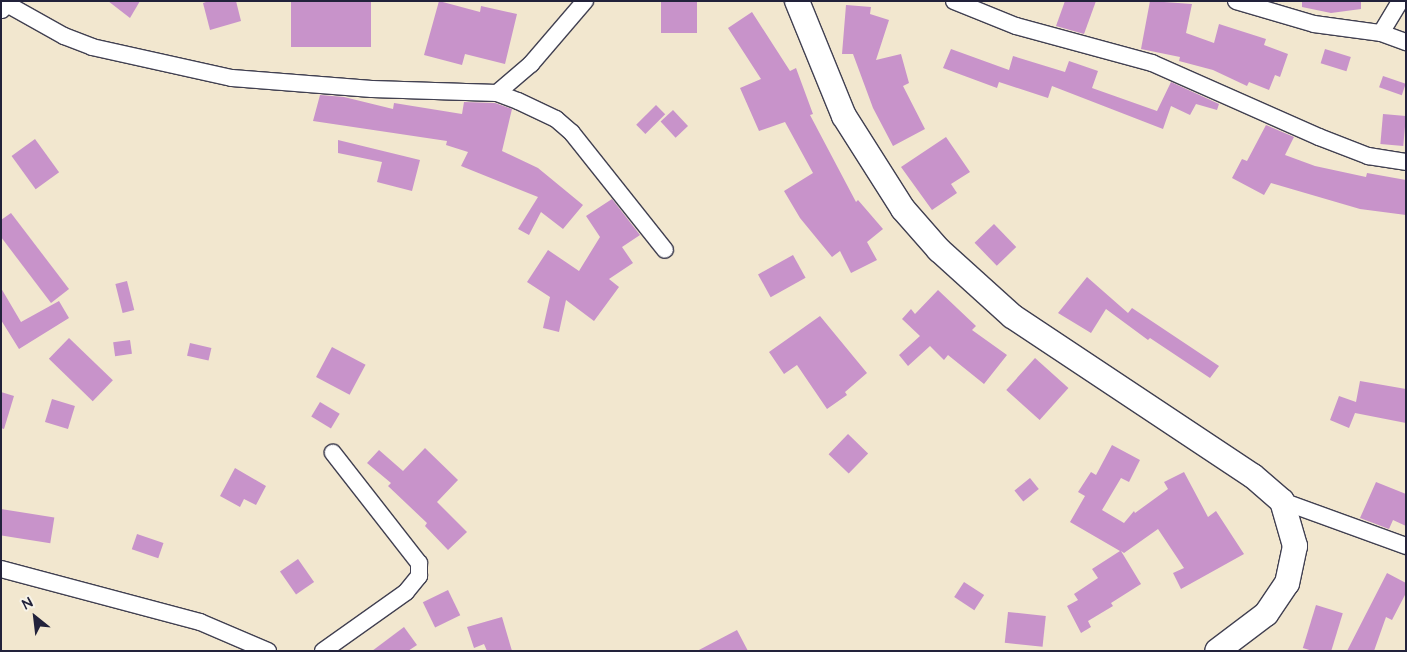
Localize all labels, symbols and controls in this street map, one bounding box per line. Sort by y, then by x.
north arrow [10,592,60,642]
text: N [19,593,36,615]

